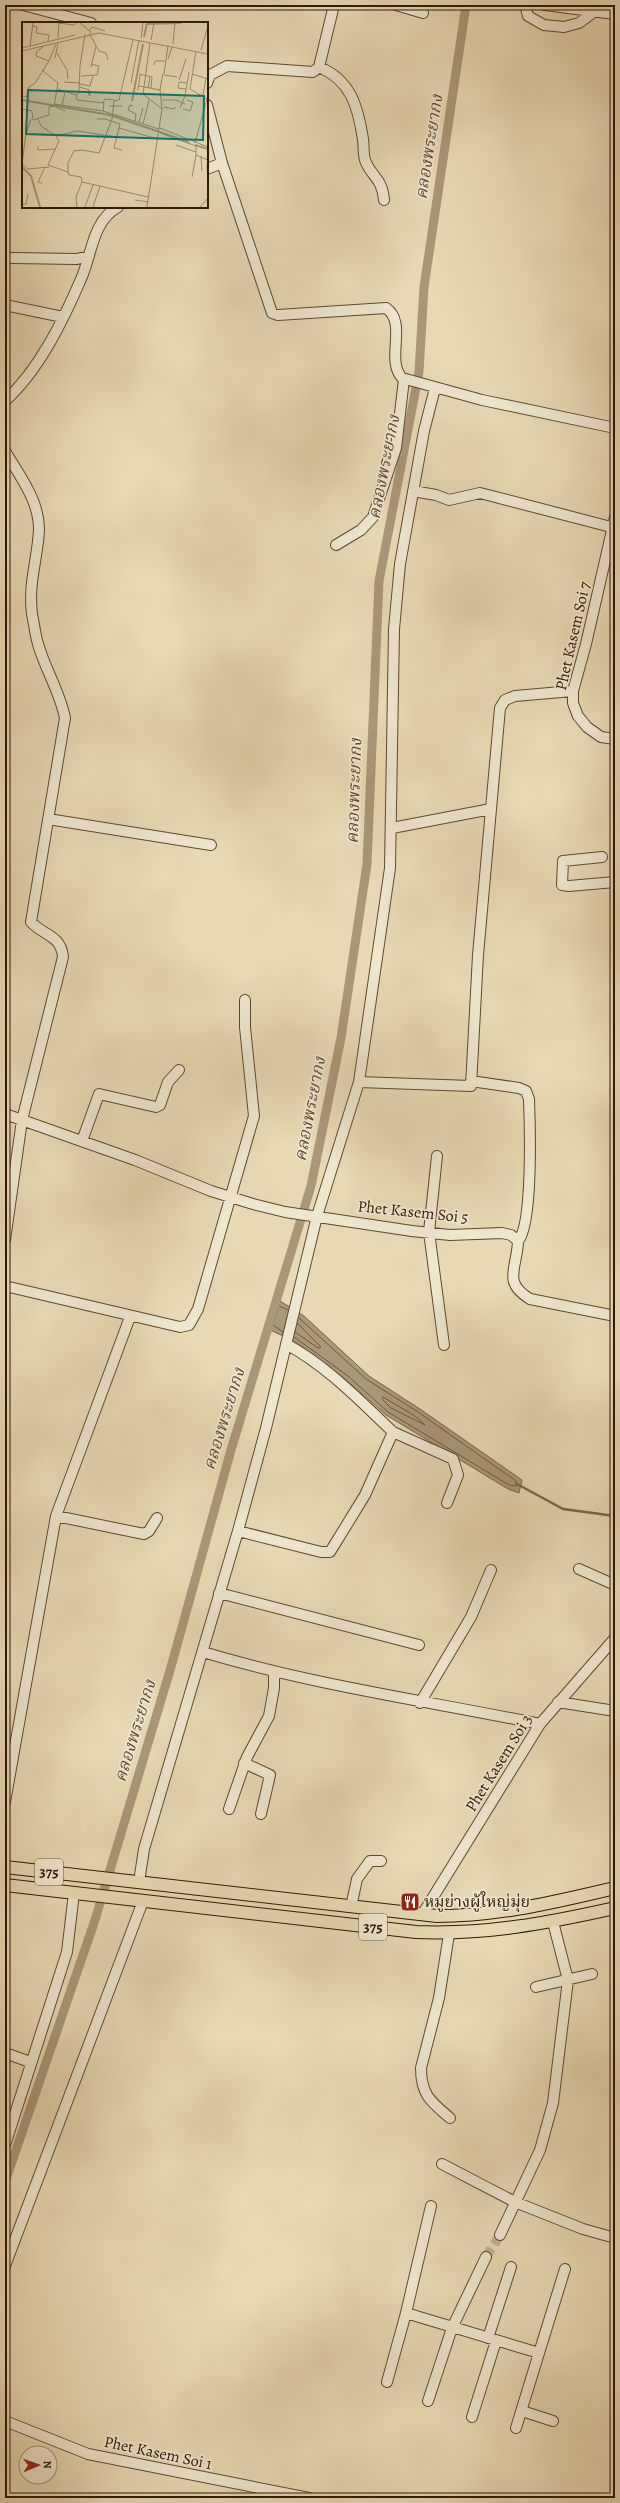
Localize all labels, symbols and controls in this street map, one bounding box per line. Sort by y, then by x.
inset map [22,22,208,208]
water label: คลองพระยากง [409,92,449,201]
water label: คลองพระยากง [363,412,406,521]
street label: Phet Kasem Soi 7 [550,579,596,693]
water label: คลองพระยากง [341,736,367,844]
water label: คลองพระยากง [289,1054,332,1163]
street label: Phet Kasem Soi 5 [357,1195,470,1229]
water label: คลองพระยากง [198,1364,251,1473]
water label: คลองพระยากง [109,1676,162,1785]
street label: Phet Kasem Soi 3 [460,1710,538,1816]
road number: 375 [35,1859,63,1885]
restaurant icon: หมูย่างผู้ใหญ่มุ่ย [399,1891,421,1913]
place label: หมูย่างผู้ใหญ่มุ่ย [424,1891,530,1913]
road number: 375 [359,1914,387,1940]
street label: Phet Kasem Soi 1 [102,2431,214,2475]
north arrow [18,2445,58,2485]
text: N [40,2460,55,2469]

